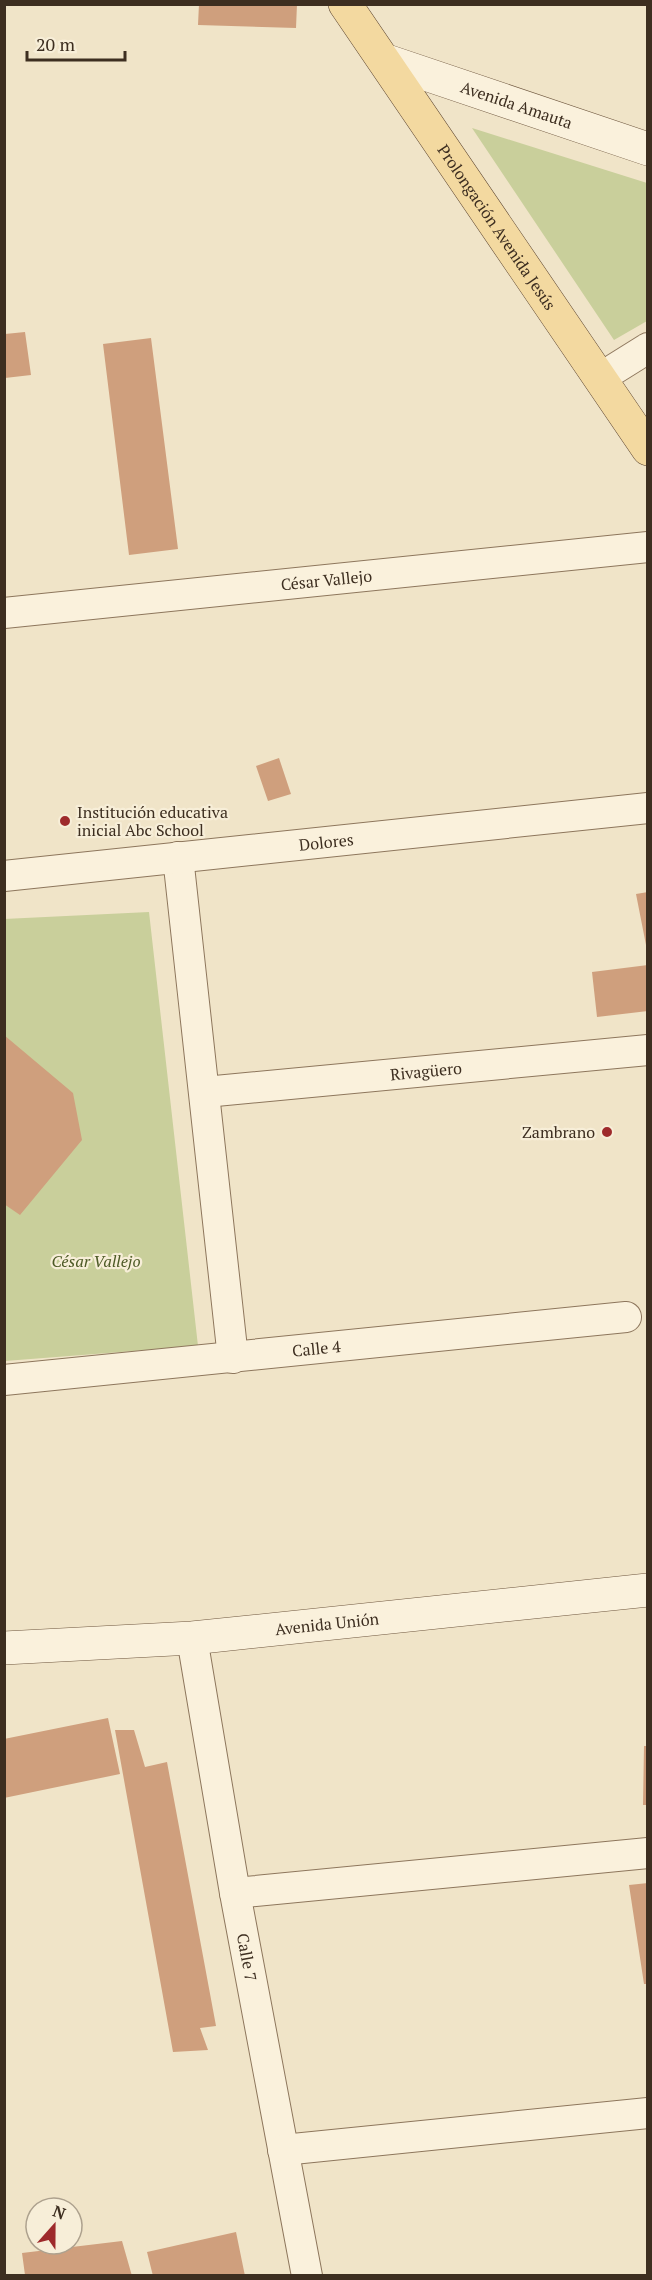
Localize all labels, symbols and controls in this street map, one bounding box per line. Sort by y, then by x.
scale bar [27,24,124,62]
text: 20 m [36,32,76,56]
street label: Avenida Amauta [458,76,575,134]
street label: Prolongación Avenida Jesús [433,140,561,314]
street label: César Vallejo [280,564,373,596]
place label: Institución educativa inicial Abc School [77,801,228,841]
marker: Institución educativa inicial Abc School [58,814,72,828]
street label: Dolores [298,828,355,856]
street label: Rivagüero [389,1057,463,1085]
place label: Zambrano [522,1121,595,1143]
marker: Zambrano [600,1125,614,1139]
park label: César Vallejo [51,1250,141,1272]
street label: Calle 4 [291,1335,342,1362]
street label: Avenida Unión [274,1607,381,1640]
street label: Calle 7 [232,1931,262,1983]
north arrow [24,2196,84,2256]
text: N [50,2200,69,2224]

